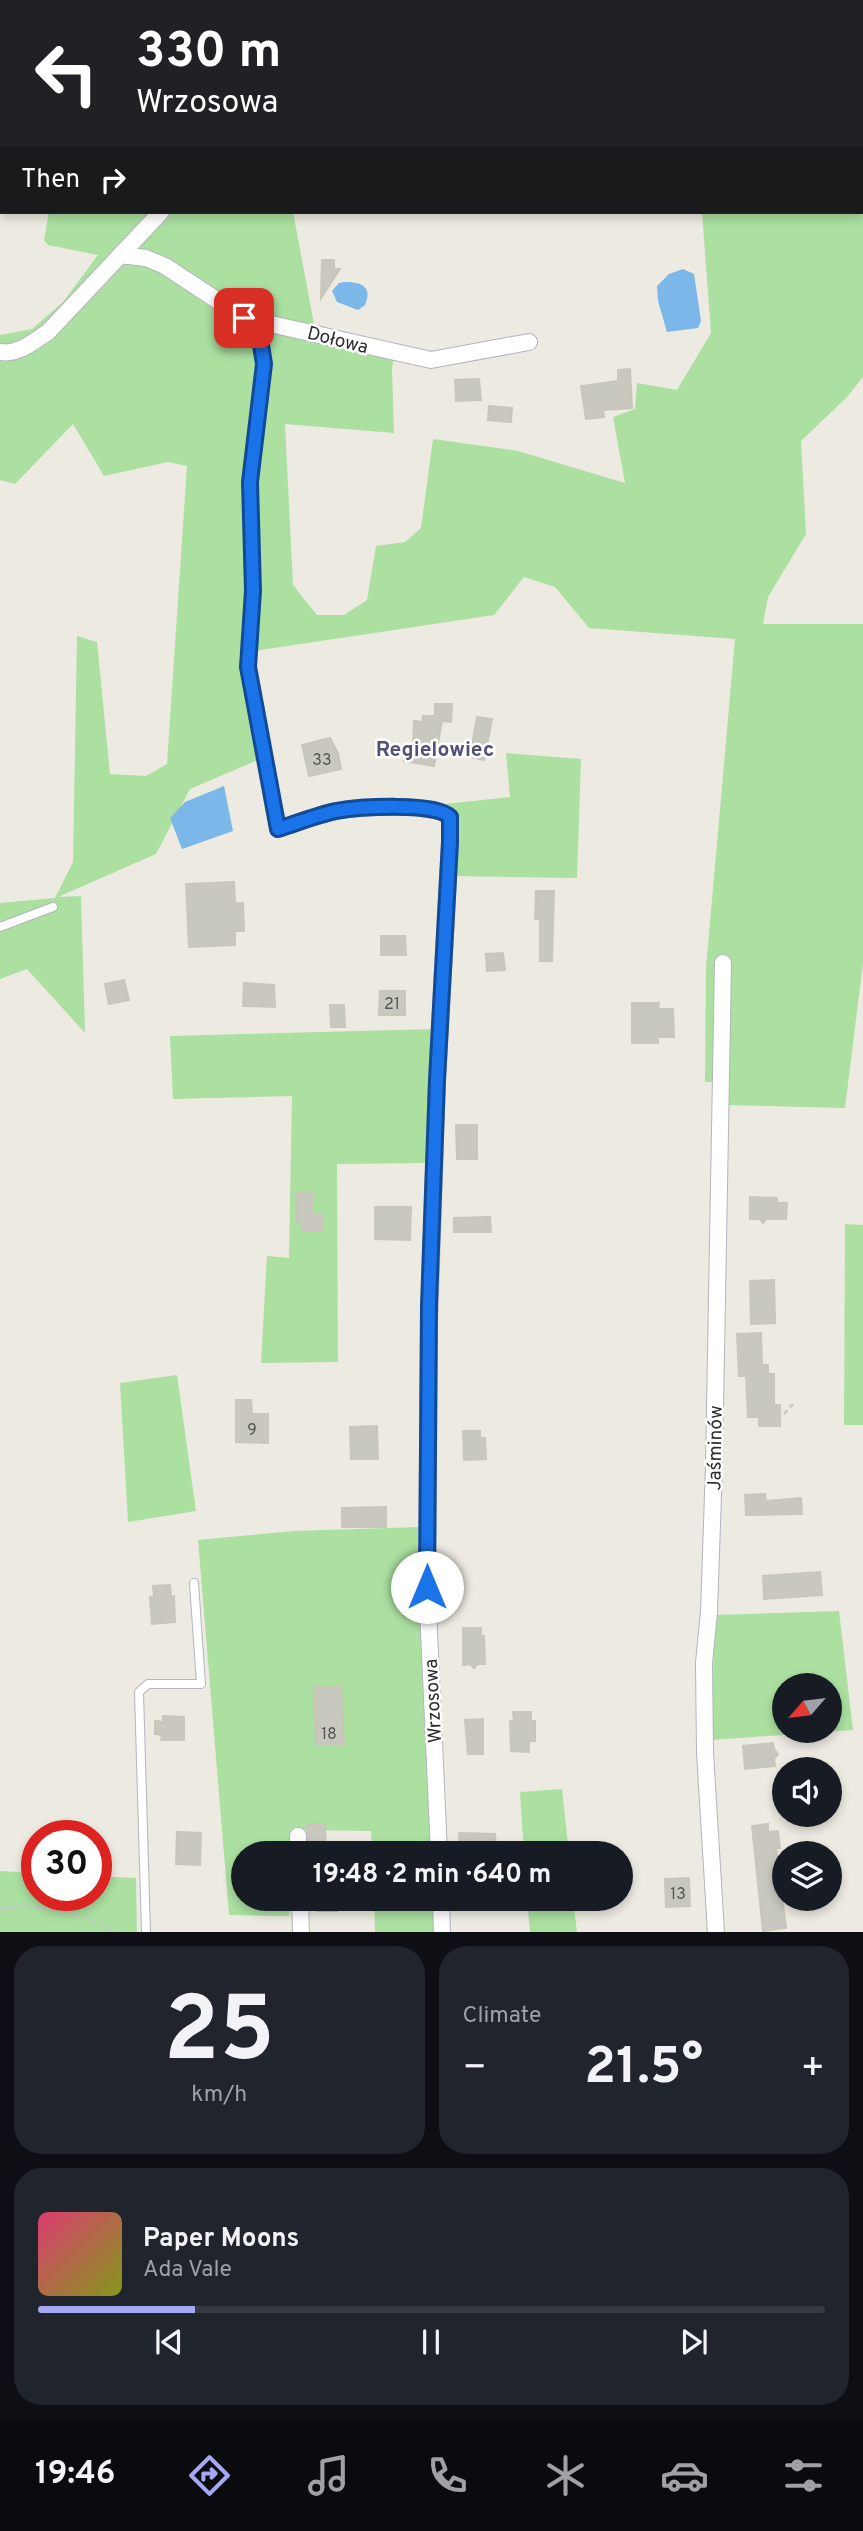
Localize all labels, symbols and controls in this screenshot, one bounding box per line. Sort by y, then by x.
text: 330 m [136,23,281,85]
icon: left [21,28,112,119]
text: Wrzosowa [136,84,278,124]
icon: right [94,161,132,199]
text: Then [21,164,80,197]
pin [214,288,274,348]
icon: arrive [225,299,263,337]
street label: Dołowa [304,322,371,360]
district label: Regielowiec [376,737,494,764]
house number: 33 [312,751,332,771]
house number: 21 [384,995,400,1015]
street label: Jaśminów [703,1405,729,1491]
house number: 9 [247,1421,257,1441]
position arrow [390,1550,464,1624]
street label: Wrzosowa [420,1658,448,1744]
north arrow [772,1673,842,1743]
map controls [772,1673,842,1911]
house number: 18 [321,1725,337,1745]
button: sound [772,1757,842,1827]
speed limit sign: 30 [21,1820,112,1911]
button: layers [772,1841,842,1911]
text: 19:48 · 2 min · 640 m [313,1859,551,1892]
house number: 13 [670,1885,686,1905]
text: 25 [164,1978,275,2093]
text: Climate [463,2002,541,2031]
text: 21.5° [584,2036,703,2102]
text: − [463,2045,487,2094]
text: + [800,2045,825,2094]
text: km/h [191,2081,247,2110]
text: Paper Moons [143,2223,299,2256]
text: Ada Vale [143,2256,232,2285]
icon: previous [150,2323,188,2361]
icon: pause [412,2323,450,2361]
icon: next [675,2323,713,2361]
icon: directions [185,2451,234,2500]
icon: music [304,2451,353,2500]
icon: phone [423,2451,472,2500]
icon: climate [541,2451,590,2500]
icon: car [660,2451,709,2500]
icon: filters [779,2451,828,2500]
text: 19:46 [35,2455,115,2495]

